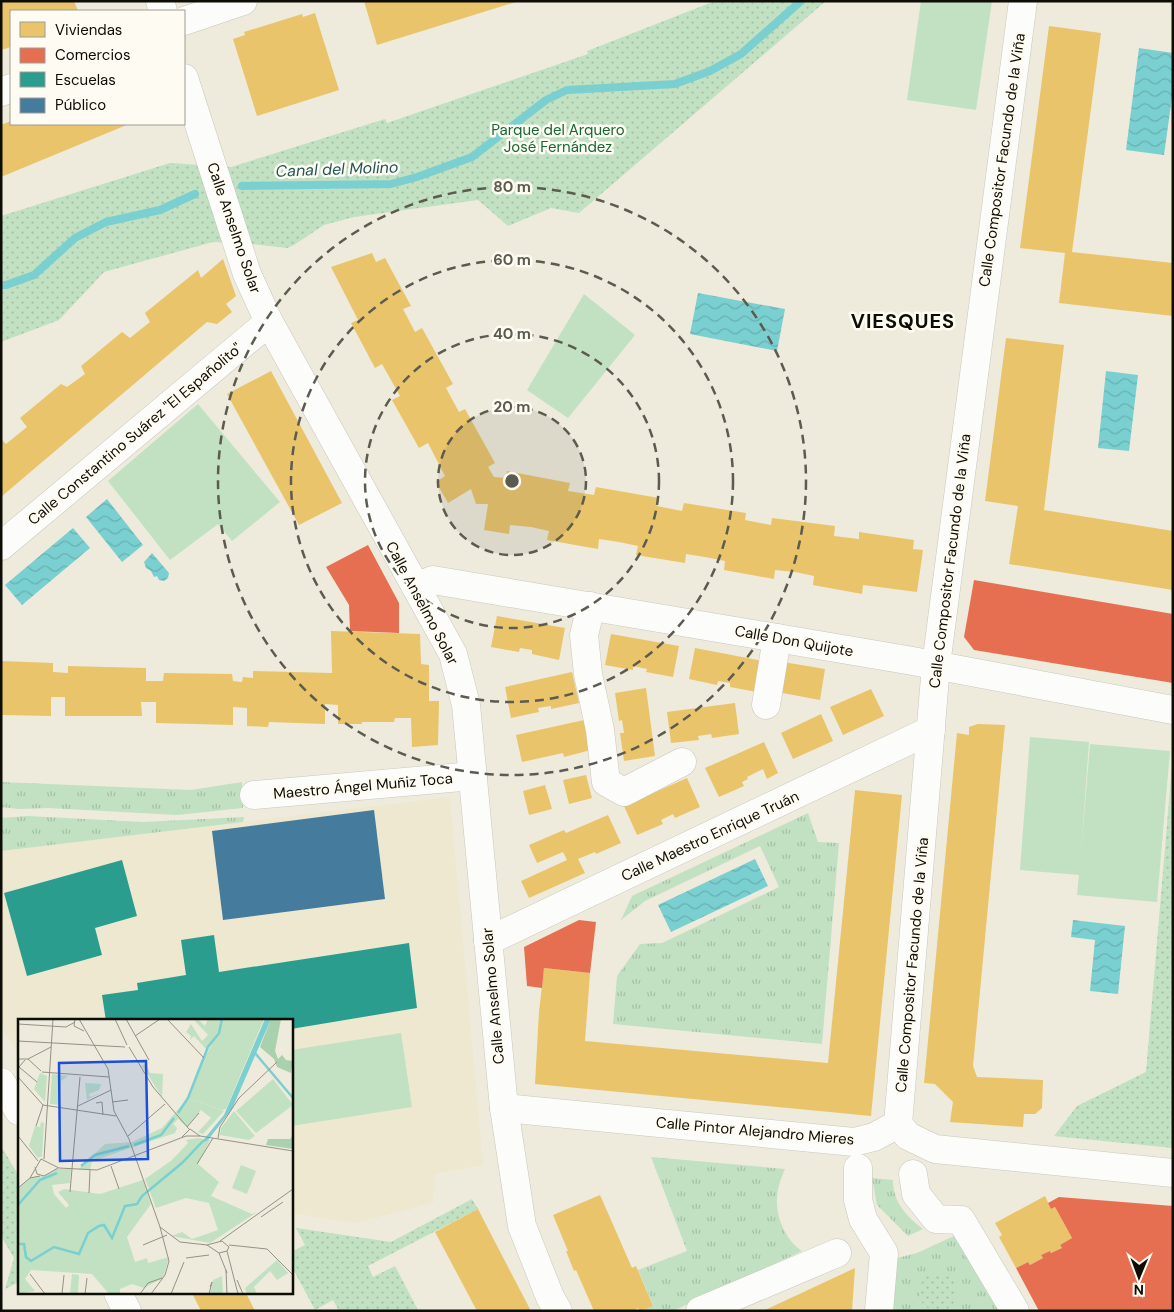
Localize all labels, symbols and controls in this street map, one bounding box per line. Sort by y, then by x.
legend [10,10,185,125]
text: Viviendas [55,20,122,40]
street label: Calle Compositor Facundo de la Viña [974,32,1030,288]
text: Comercios [55,45,130,65]
text: Escuelas [55,70,116,90]
text: Público [55,95,106,115]
park label: Parque del Arquero José Fernández [491,120,625,157]
water label: Canal del Molino [275,156,399,182]
street label: Calle Anselmo Solar [202,160,266,296]
text: 80 m [493,177,531,197]
text: 60 m [493,250,531,270]
district label: VIESQUES [851,308,955,334]
text: 40 m [493,324,531,344]
street label: Calle Constantino Suárez "El Españolito" [24,338,246,530]
text: 20 m [494,397,530,417]
street label: Calle Compositor Facundo de la Viña [924,433,976,689]
centre of rings [503,472,521,490]
street label: Calle Anselmo Solar [381,538,463,669]
street label: Calle Don Quijote [733,621,855,661]
street label: Maestro Ángel Muñiz Toca [272,768,454,804]
street label: Calle Maestro Enrique Truán [618,786,802,886]
street label: Calle Compositor Facundo de la Viña [891,837,933,1093]
street label: Calle Anselmo Solar [477,926,509,1065]
inset map [18,1019,292,1294]
street label: Calle Pintor Alejandro Mieres [655,1112,855,1150]
north arrow [1114,1252,1164,1302]
text: N [1134,1281,1144,1299]

